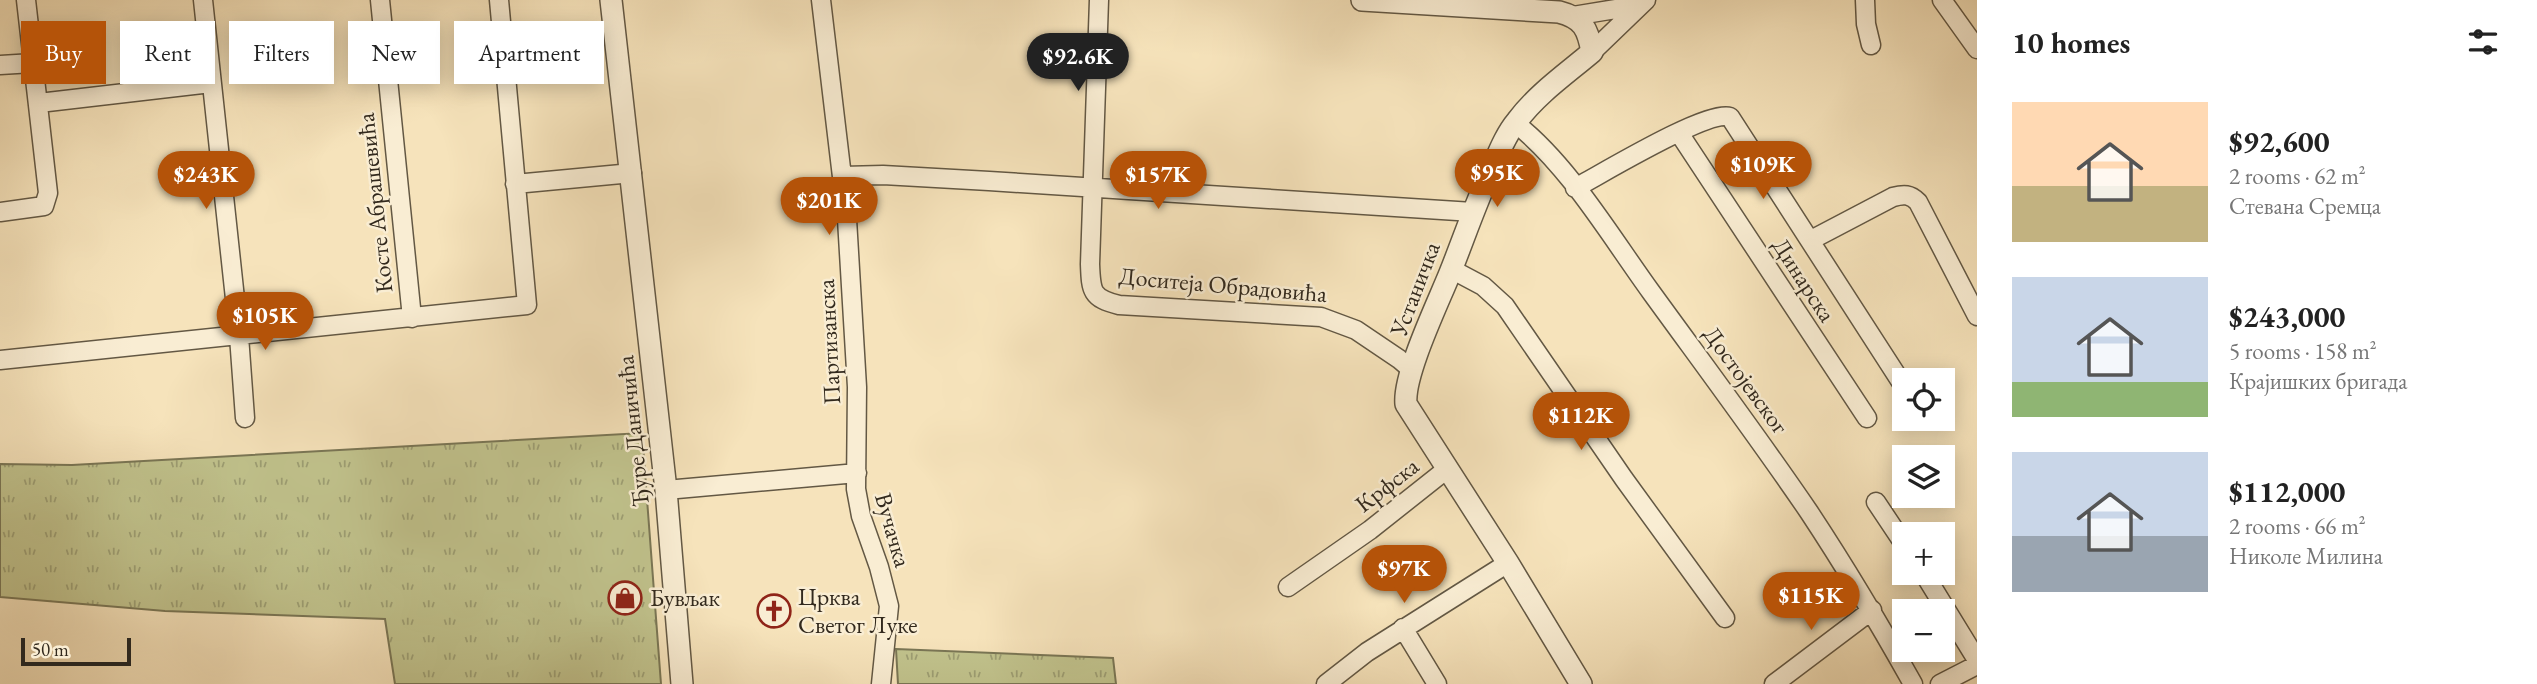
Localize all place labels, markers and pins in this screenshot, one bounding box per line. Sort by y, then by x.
pin: $92.6K [1021,34,1135,93]
pin: $109K [1714,142,1812,201]
pin: $95K [1456,150,1538,209]
pin: $243K [157,152,255,211]
pin: $157K [1109,152,1207,211]
pin: $201K [780,177,878,237]
pin: $105K [216,292,314,352]
pin: $112K [1532,392,1630,452]
pin: $97K [1363,546,1445,605]
pin: $115K [1762,572,1860,632]
shop icon: Бувљак [606,579,644,617]
place label: Црква Светог Луке [798,581,918,640]
place label: Бувљак [650,582,720,613]
church icon: Црква Светог Луке [755,592,793,630]

